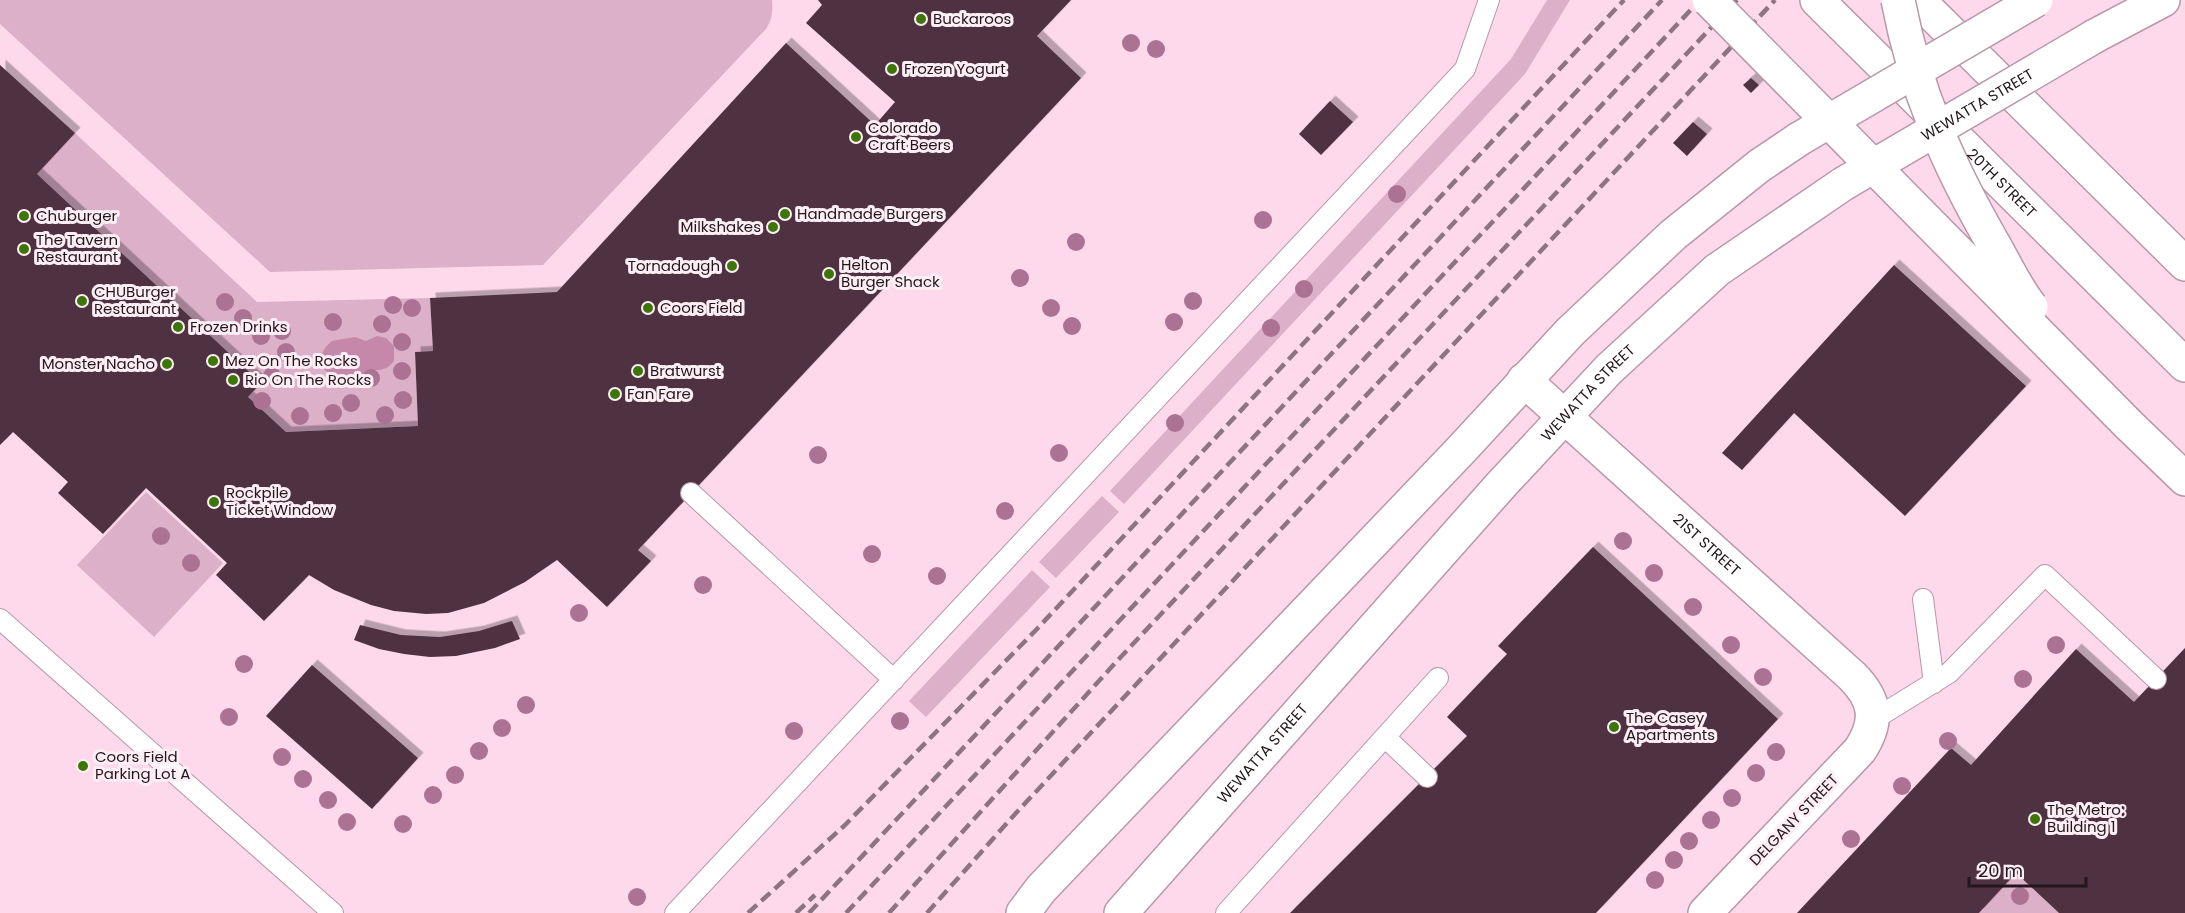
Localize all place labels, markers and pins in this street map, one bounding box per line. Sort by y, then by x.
place label: Buckaroos [933,8,1012,29]
marker: Buckaroos [914,12,928,26]
place label: Frozen Yogurt [904,58,1006,79]
marker: Frozen Yogurt [885,62,899,76]
place label: Colorado Craft Beers [868,117,951,155]
marker: Colorado Craft Beers [849,130,863,144]
place label: Handmade Burgers [797,203,944,224]
place label: Chuburger [36,205,118,226]
marker: Handmade Burgers [778,207,792,221]
marker: Chuburger [17,209,31,223]
place label: Milkshakes [681,216,761,237]
marker: Milkshakes [766,220,780,234]
place label: The Tavern Restaurant [36,229,118,267]
marker: The Tavern Restaurant [17,242,31,256]
place label: Helton Burger Shack [841,254,940,292]
place label: Tornadough [628,255,720,276]
marker: Tornadough [725,259,739,273]
marker: Helton Burger Shack [822,267,836,281]
place label: CHUBurger Restaurant [94,281,176,319]
marker: CHUBurger Restaurant [75,294,89,308]
place label: Coors Field [660,297,743,318]
marker: Coors Field [641,301,655,315]
place label: Frozen Drinks [190,316,288,337]
marker: Frozen Drinks [171,320,185,334]
place label: Mez On The Rocks [225,350,358,371]
place label: Monster Nacho [42,353,155,374]
marker: Mez On The Rocks [206,354,220,368]
marker: Monster Nacho [160,357,174,371]
place label: Bratwurst [650,360,721,381]
marker: Bratwurst [631,364,645,378]
place label: Rio On The Rocks [245,369,371,390]
marker: Rio On The Rocks [226,373,240,387]
place label: Fan Fare [627,383,691,404]
marker: Fan Fare [608,387,622,401]
place label: Rockpile Ticket Window [226,482,334,520]
marker: Rockpile Ticket Window [207,495,221,509]
place label: The Casey Apartments [1626,707,1715,745]
marker: The Casey Apartments [1607,720,1621,734]
place label: Coors Field Parking Lot A [95,746,190,784]
marker: Coors Field Parking Lot A [76,759,90,773]
place label: The Metro: Building 1 [2047,799,2124,837]
marker: The Metro: Building 1 [2028,812,2042,826]

